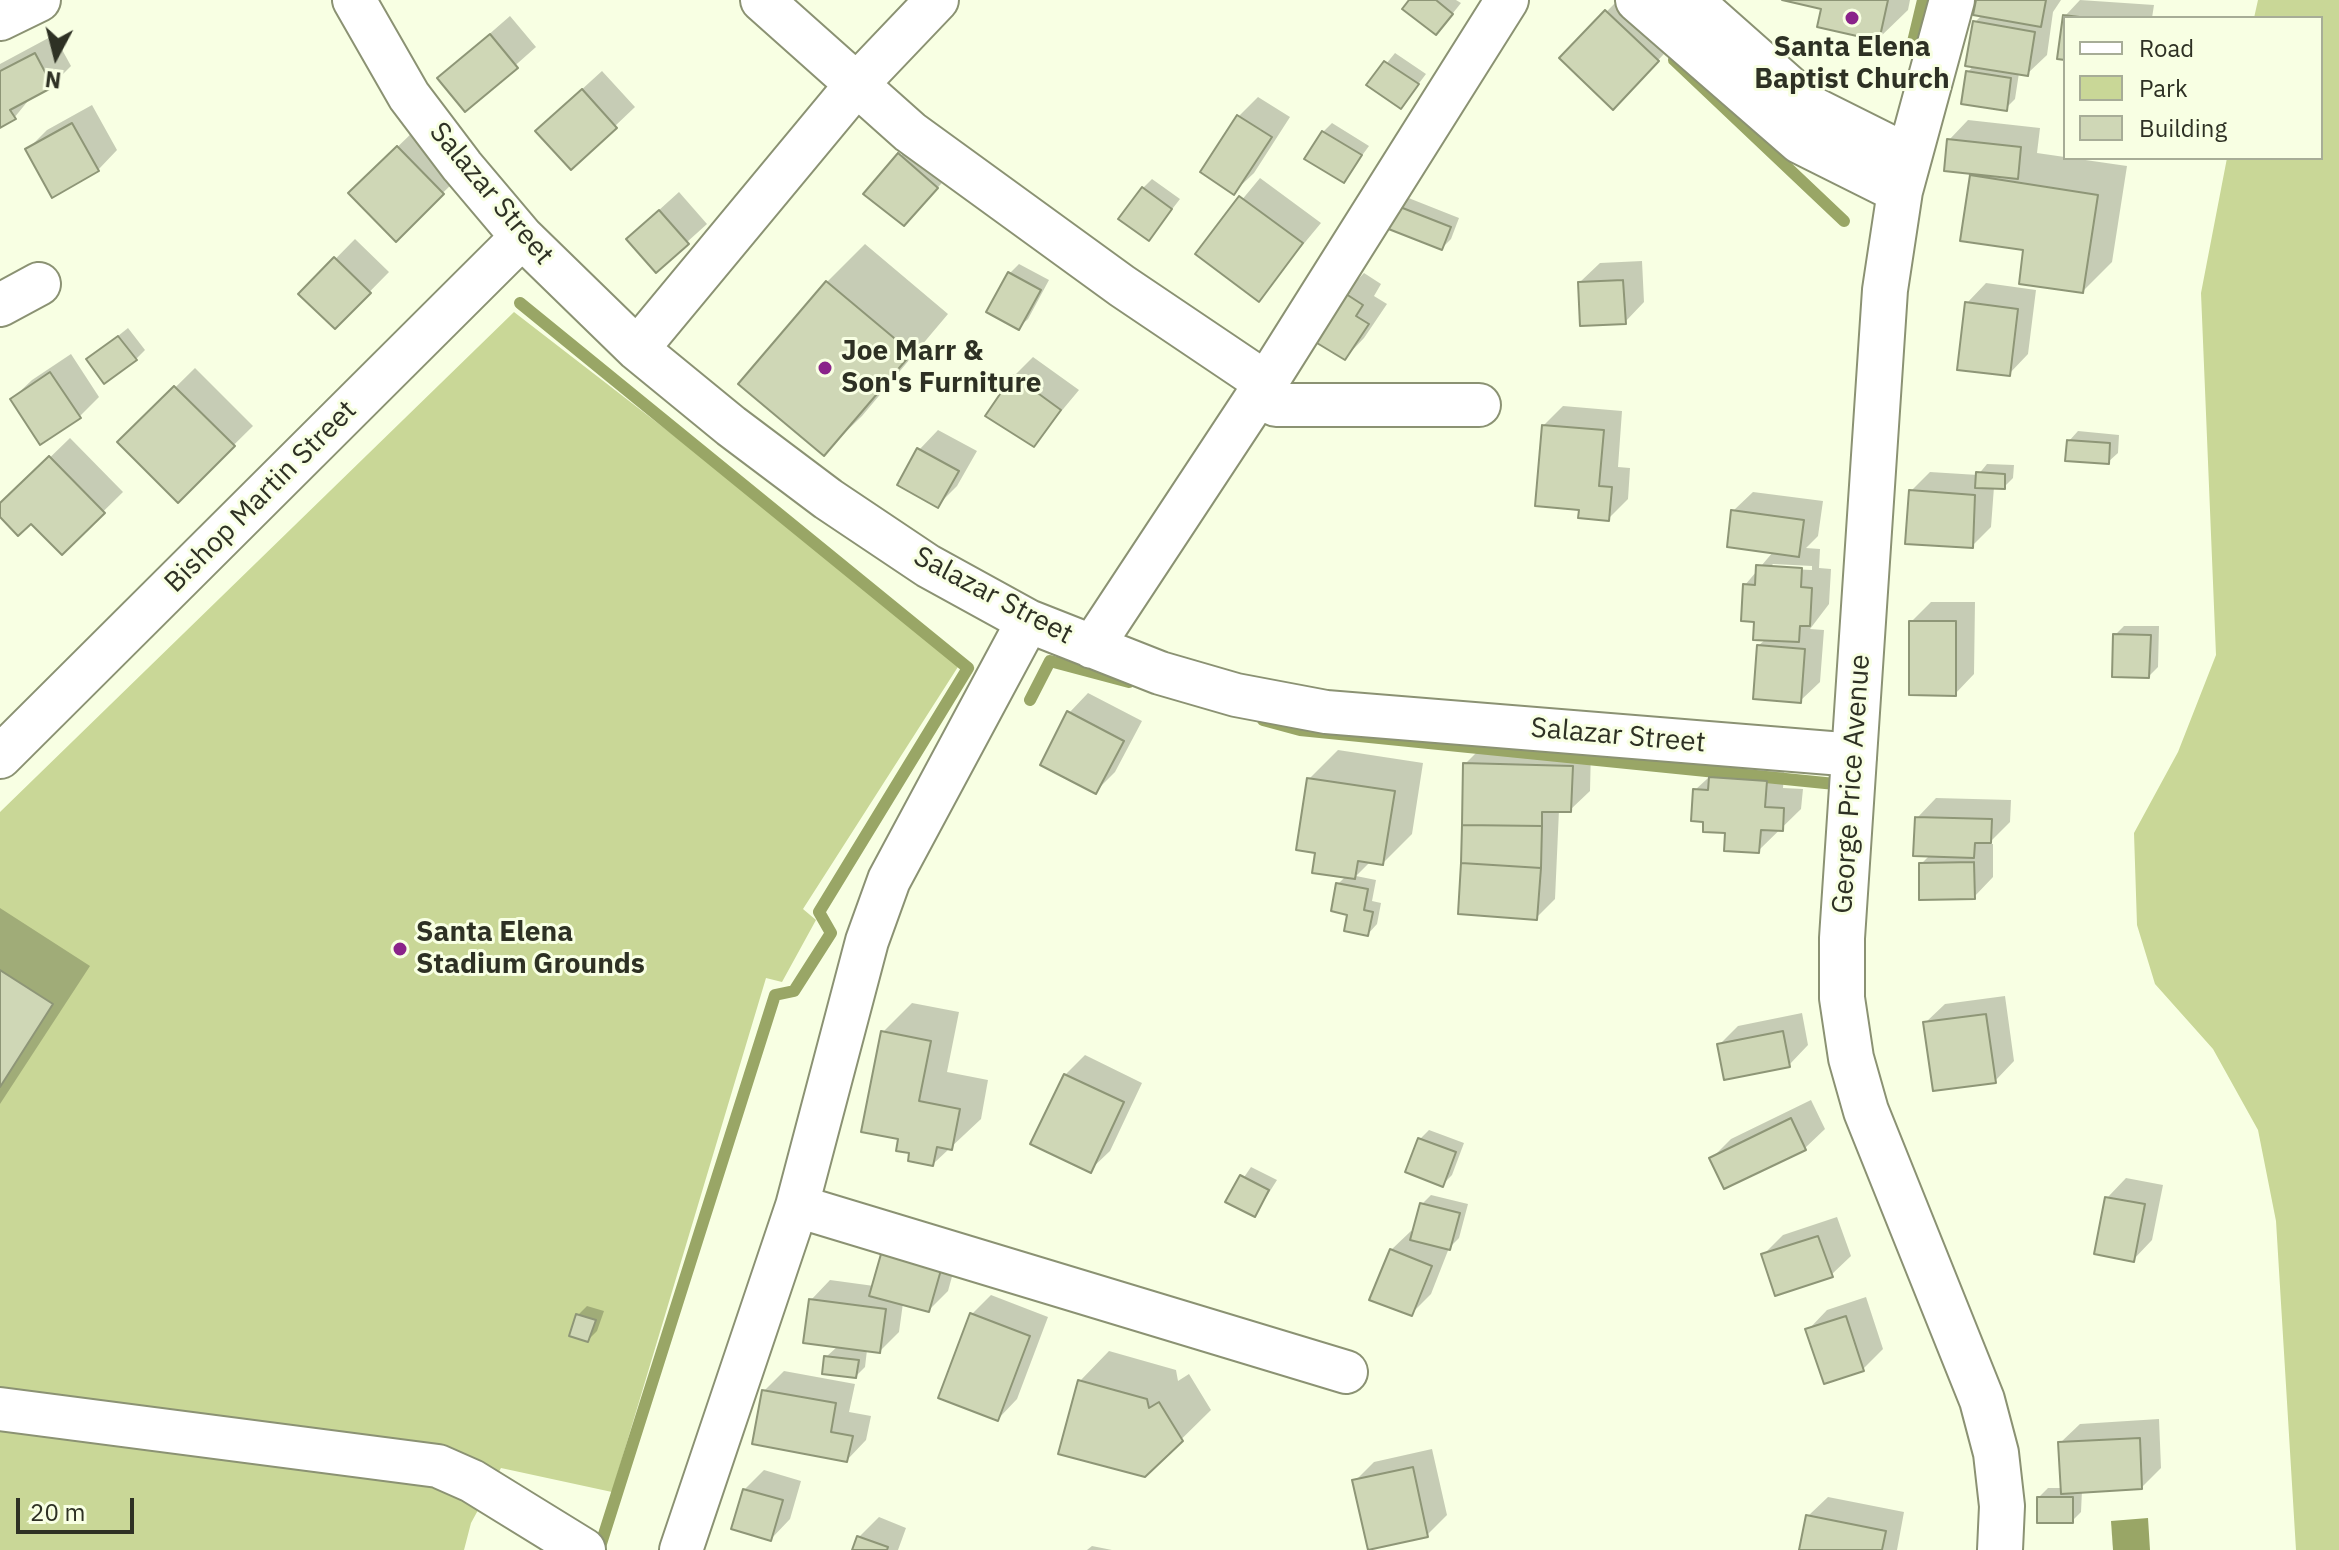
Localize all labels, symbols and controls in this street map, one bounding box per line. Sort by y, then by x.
marker: Santa Elena Baptist Church [1843,9,1861,27]
north arrow [16,16,96,96]
legend [2063,16,2323,160]
place label: Santa Elena Baptist Church [1754,31,1950,97]
text: Road [2139,32,2194,64]
text: N [43,65,63,96]
text: Park [2139,72,2188,104]
text: Building [2139,112,2227,144]
street label: Salazar Street [422,116,560,272]
place label: Joe Marr & Son's Furniture [841,335,1041,401]
marker: Joe Marr & Son's Furniture [816,359,834,377]
street label: Bishop Martin Street [158,394,364,600]
street label: Salazar Street [908,540,1078,652]
street label: George Price Avenue [1826,653,1878,915]
street label: Salazar Street [1529,712,1707,760]
place label: Santa Elena Stadium Grounds [416,916,645,982]
marker: Santa Elena Stadium Grounds [391,940,409,958]
scale bar [20,1482,138,1532]
text: 20 m [30,1496,85,1528]

